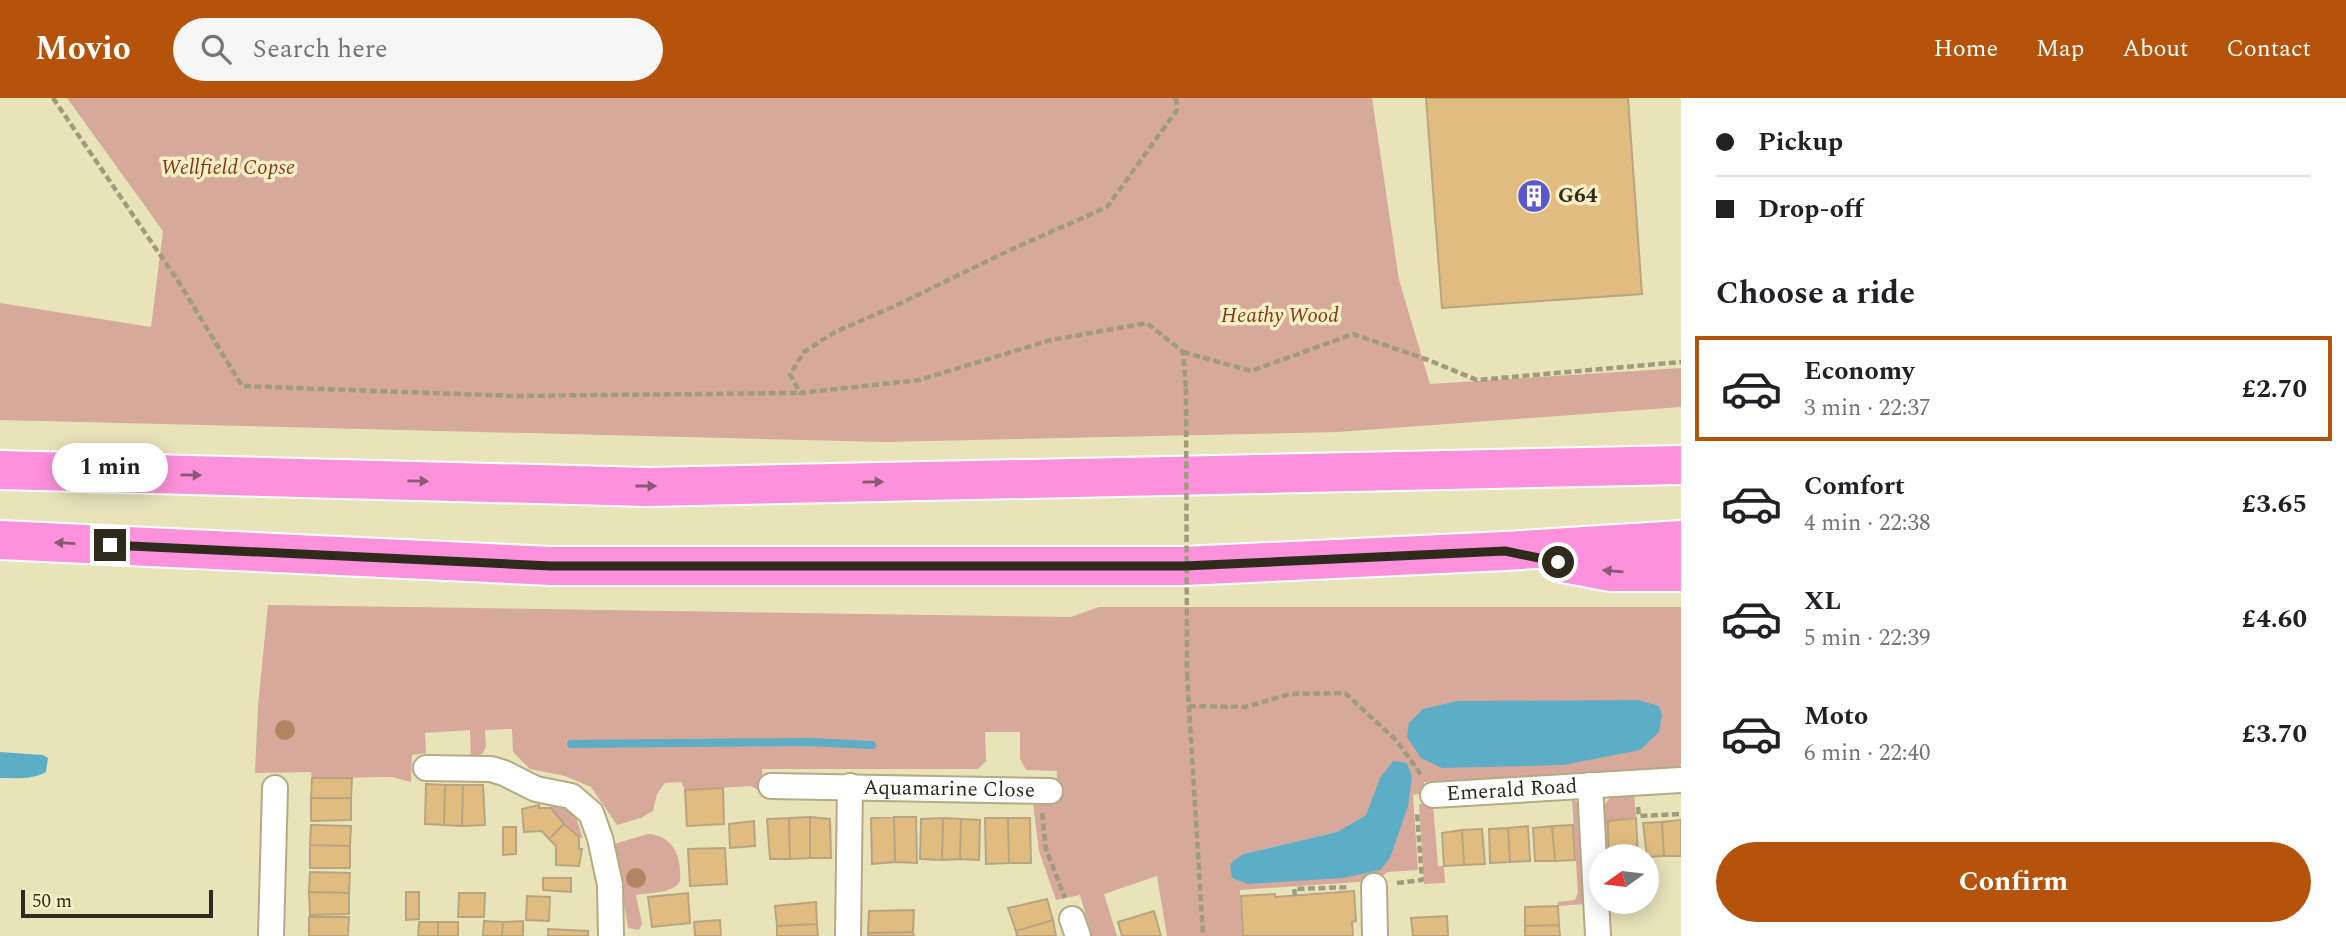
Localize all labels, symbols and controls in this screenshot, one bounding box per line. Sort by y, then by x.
search box [173,18,663,81]
text: Movio [35,24,131,74]
text: Search here [253,29,388,69]
icon: search [197,30,235,68]
text: Home [1933,31,1998,67]
text: Map [2036,31,2084,67]
text: About [2122,31,2188,67]
text: Contact [2226,31,2311,67]
text: Pickup [1758,122,1843,162]
park label: Wellfield Copse [161,152,295,184]
building icon: G64 [1515,177,1553,215]
place label: G64 [1558,180,1598,212]
text: Drop-off [1758,189,1863,229]
text: Choose a ride [1716,269,1915,318]
park label: Heathy Wood [1221,300,1339,332]
text: Economy [1804,351,1914,391]
icon: car [1720,357,1783,420]
text: £2.70 [2242,369,2307,409]
text: 3 min · 22:37 [1804,391,1931,426]
callout: 1 min [52,444,168,492]
text: 1 min [79,450,141,485]
text: Comfort [1804,466,1905,506]
one-way arrow [180,469,202,481]
icon: car [1720,472,1783,535]
one-way arrow [407,475,429,486]
one-way arrow [862,476,884,488]
one-way arrow [635,480,657,492]
text: £3.65 [2242,484,2307,524]
text: 4 min · 22:38 [1804,506,1931,541]
route end [94,529,126,561]
one-way arrow [54,538,76,549]
route start [1542,546,1574,578]
one-way arrow [1602,565,1624,576]
text: XL [1804,581,1841,621]
icon: car [1720,587,1783,650]
text: £4.60 [2242,599,2307,639]
text: 5 min · 22:39 [1804,621,1931,656]
text: Moto [1804,696,1868,736]
icon: car [1720,702,1783,765]
text: £3.70 [2242,714,2307,754]
text: 6 min · 22:40 [1804,736,1931,771]
street label: Emerald Road [1445,770,1578,810]
street label: Aquamarine Close [863,772,1035,807]
button: Confirm [1716,842,2311,922]
north arrow [1589,844,1659,914]
map controls [1589,844,1659,914]
scale bar [21,887,214,919]
text: 50 m [32,887,72,916]

